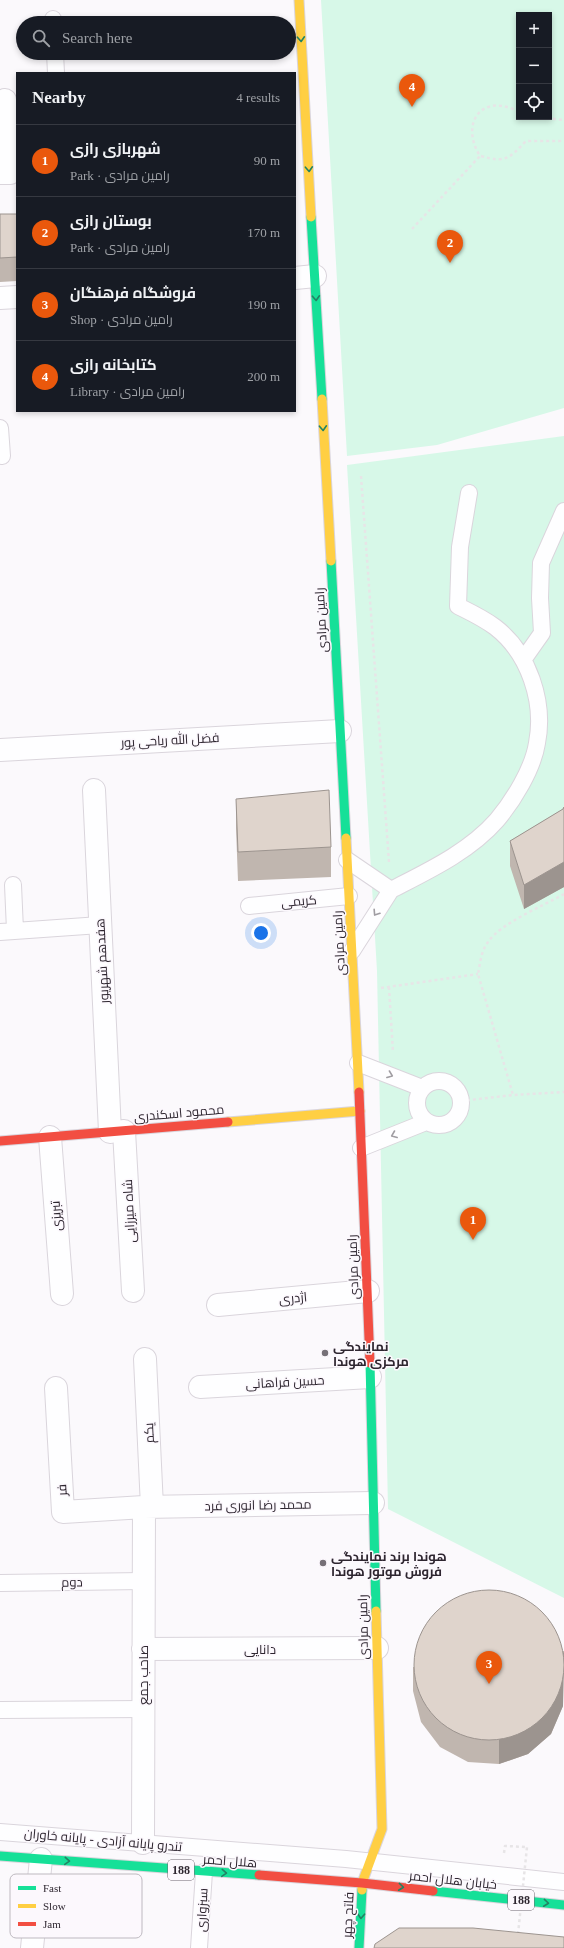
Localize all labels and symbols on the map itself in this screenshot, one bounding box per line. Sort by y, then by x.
one-way arrow [297,36,305,42]
pin: 4 [399,74,425,107]
one-way arrow [304,166,313,172]
pin: 2 [437,230,463,263]
one-way arrow [312,296,320,302]
one-way arrow [319,425,328,431]
street label: رامین مرادی [312,587,330,653]
street label: فضل الله ریاحی پور [119,729,220,752]
street label: کریمی [281,892,317,910]
one-way arrow [374,909,381,916]
street label: رامین مرادی [330,910,348,976]
street label: هفدهم شهریور [92,918,114,1005]
your location [251,923,271,943]
one-way arrow [386,1070,393,1079]
street label: محمود اسکندری [133,1102,225,1124]
one-way arrow [390,1131,397,1139]
street label: شاه میرزایی [120,1179,138,1243]
street label: تبریزی [47,1200,65,1232]
pin: 1 [460,1207,486,1240]
street label: رامین مرادی [344,1234,362,1300]
street label: اژدری [278,1289,308,1307]
place label: نمایندگی مرکزی هوندا [333,1339,409,1370]
marker: نمایندگی مرکزی هوندا [320,1348,330,1358]
street label: حسین فراهانی [245,1372,325,1392]
street label: یکم [141,1422,159,1444]
street label: فر [54,1484,70,1497]
street label: محمد رضا انوری فرد [204,1497,312,1513]
place label: هوندا برند نمایندگی فروش موتور هوندا [331,1549,447,1580]
marker: هوندا برند نمایندگی فروش موتور هوندا [318,1558,328,1568]
street label: دوم [61,1574,83,1592]
street label: رامین مرادی [355,1594,371,1660]
street label: دانایی [244,1642,276,1657]
street label: صاحب جمع [136,1645,152,1705]
pin: 3 [476,1651,502,1684]
street label: تندرو پایانه آزادی - پایانه خاوران [23,1826,183,1856]
street label: هلال احمر [201,1852,258,1871]
one-way arrow [64,1857,70,1866]
road number: 188 [168,1860,194,1880]
street label: خیابان هلال احمر [407,1868,498,1893]
one-way arrow [221,1869,227,1878]
legend [10,1874,142,1938]
text: Fast [43,1882,61,1894]
one-way arrow [398,1883,404,1892]
street label: سبزواری [193,1888,211,1932]
road number: 188 [508,1890,534,1910]
street label: فاتح چهر [339,1891,359,1940]
one-way arrow [543,1898,549,1907]
text: Slow [43,1900,66,1912]
one-way arrow [356,1913,365,1919]
text: Jam [43,1918,61,1930]

